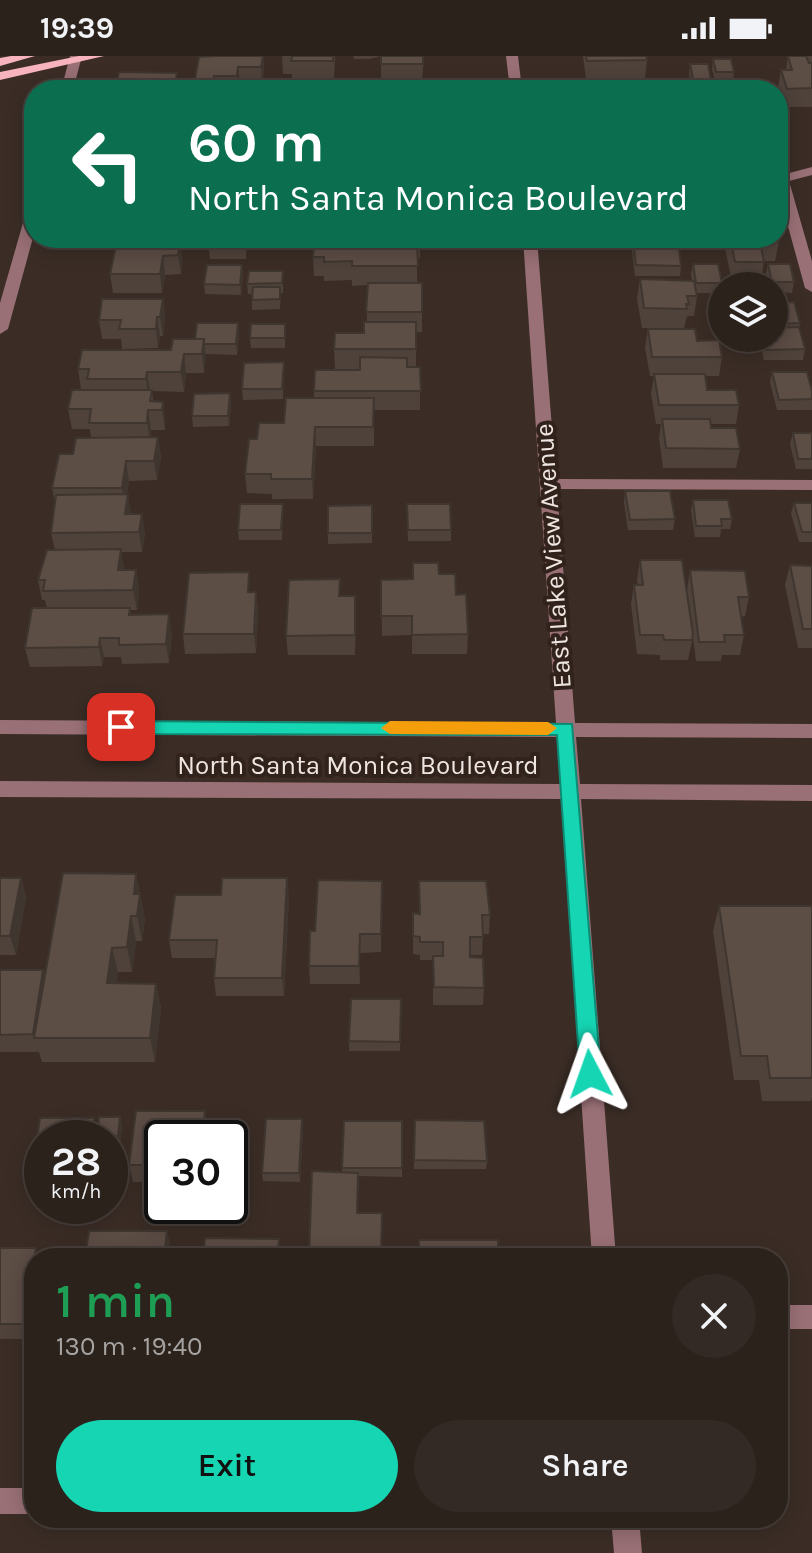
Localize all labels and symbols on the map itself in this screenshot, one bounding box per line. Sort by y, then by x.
street label: East Lake View Avenue [528,422,578,690]
pin [87,693,155,761]
street label: North Santa Monica Boulevard [177,750,539,781]
position arrow [548,1032,632,1116]
speed limit sign: 30 [144,1120,248,1224]

